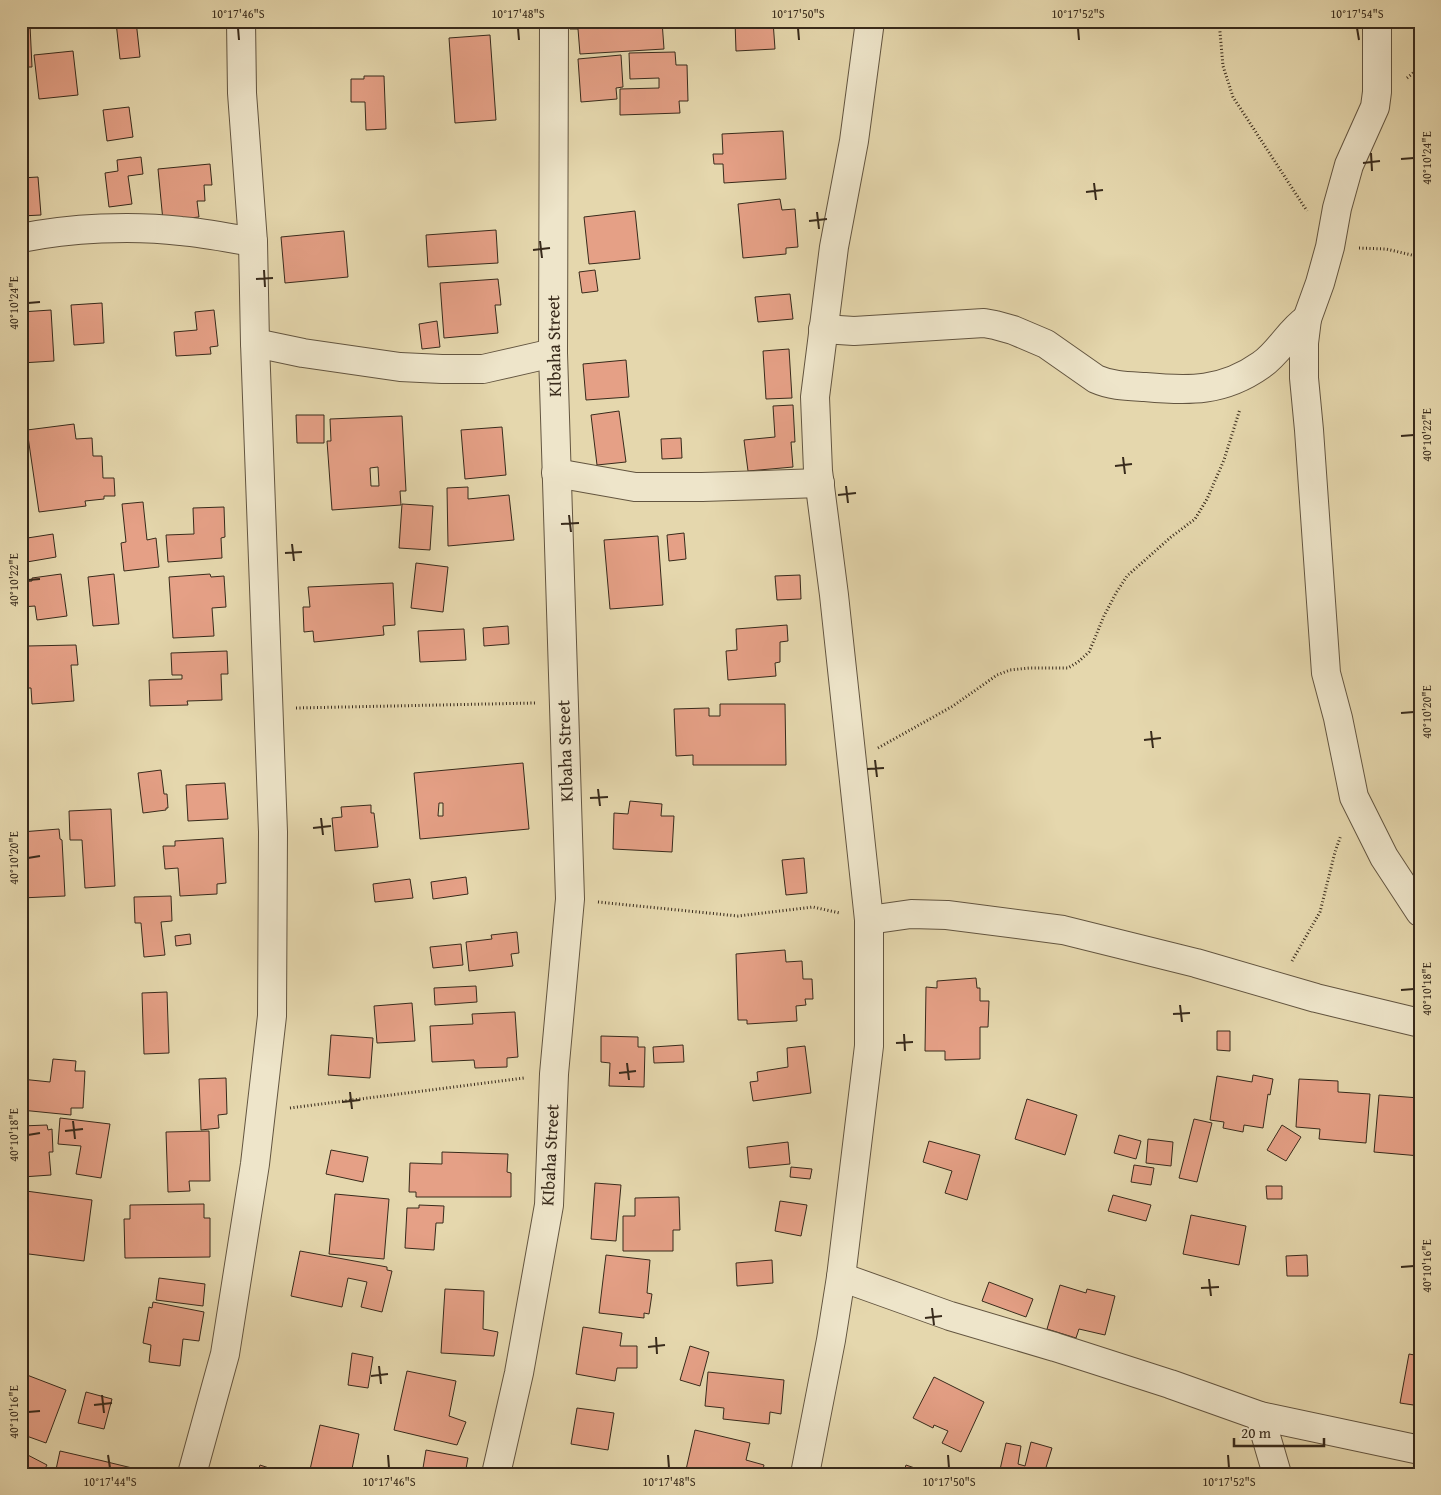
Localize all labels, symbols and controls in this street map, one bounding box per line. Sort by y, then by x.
text: 10°17'46"S [211,5,265,22]
text: 10°17'48"S [491,5,545,22]
text: 10°17'50"S [771,5,825,22]
text: 10°17'52"S [1051,5,1105,22]
text: 10°17'54"S [1330,5,1384,22]
text: 40°10'24"E [1418,131,1435,185]
text: 40°10'24"E [5,276,22,330]
street label: KIbaha Street [539,294,568,397]
text: 40°10'22"E [1418,408,1435,462]
text: 40°10'22"E [5,553,22,607]
text: 40°10'20"E [1418,685,1435,739]
street label: KIbaha Street [549,699,580,803]
text: 40°10'20"E [5,831,22,885]
text: 40°10'18"E [1418,962,1435,1016]
street label: KIbaha Street [533,1103,566,1207]
text: 40°10'18"E [5,1108,22,1162]
text: 40°10'16"E [1418,1239,1435,1293]
text: 40°10'16"E [5,1385,22,1439]
scale bar [1234,1415,1324,1447]
text: 20 m [1241,1422,1272,1443]
text: 10°17'44"S [83,1473,137,1490]
text: 10°17'46"S [362,1473,416,1490]
text: 10°17'48"S [642,1473,696,1490]
text: 10°17'50"S [922,1473,976,1490]
text: 10°17'52"S [1202,1473,1256,1490]

